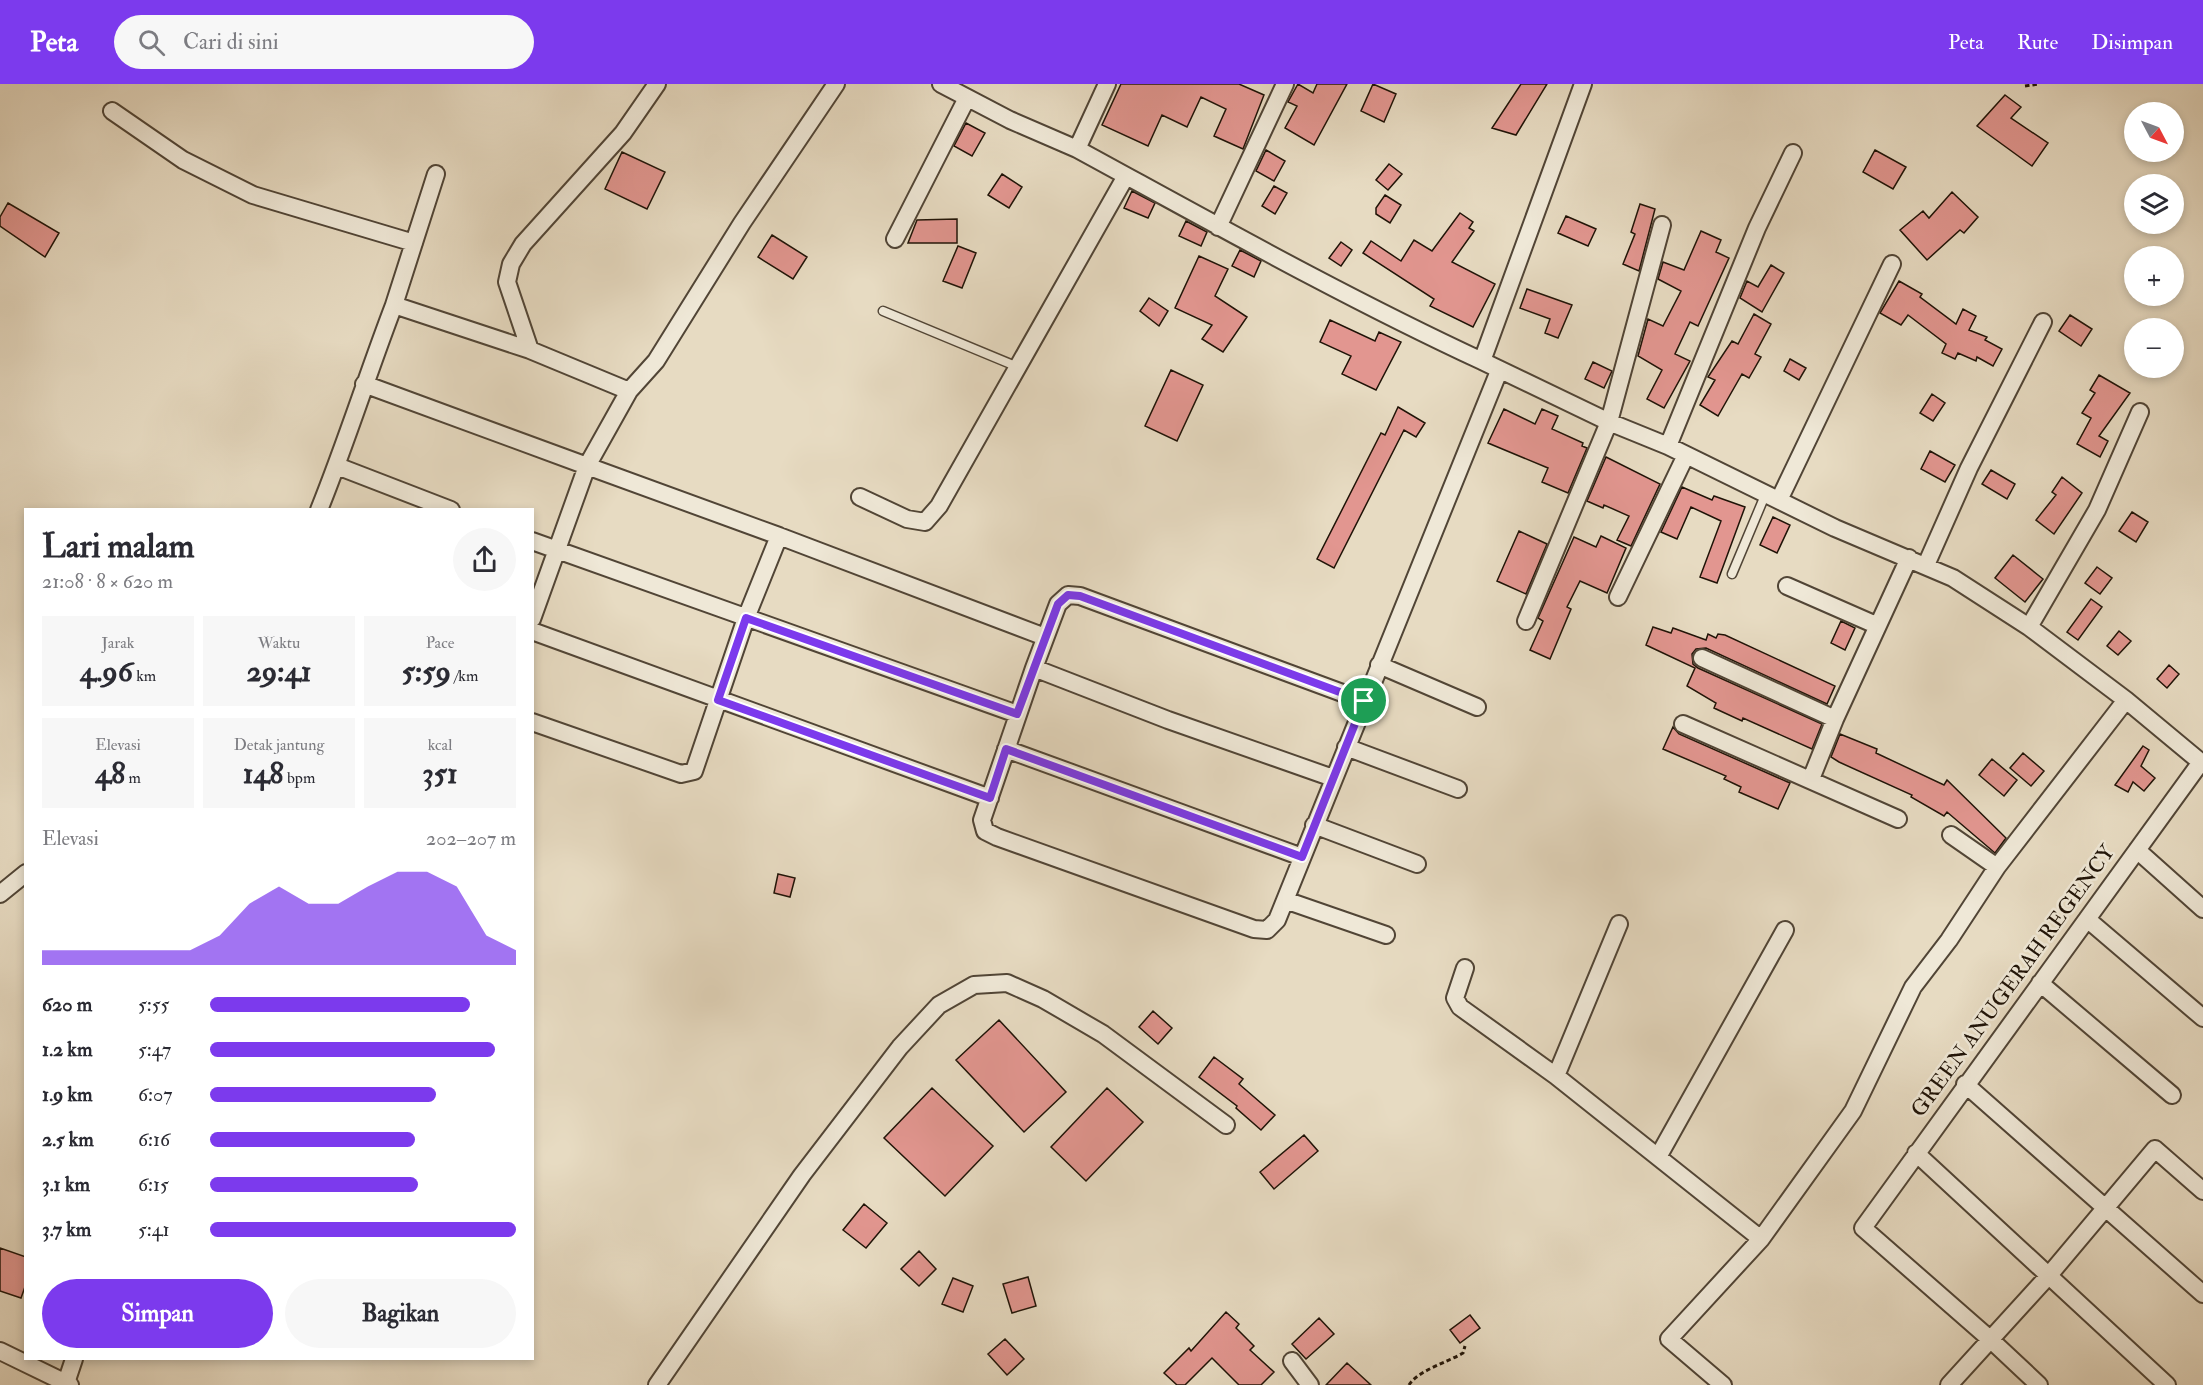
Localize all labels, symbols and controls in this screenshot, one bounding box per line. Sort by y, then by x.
search box [114,15,534,69]
text: Peta [30,25,78,60]
icon: search [135,26,168,59]
text: Cari di sini [183,28,279,56]
text: Peta [1948,29,1984,56]
text: Rute [2017,29,2058,56]
text: Disimpan [2091,29,2173,56]
north arrow [2124,102,2184,162]
map controls [2124,102,2184,378]
button: layers [2124,174,2184,234]
button: + [2124,246,2184,306]
button: − [2124,318,2184,378]
text: Lari malam [42,526,194,567]
button: share [453,528,516,591]
text: 21:08 · 8 × 620 m [42,569,173,594]
text: Jarak [102,633,134,653]
text: Waktu [258,633,300,653]
text: Pace [426,633,454,653]
text: 4.96 [80,653,133,690]
text: 29:41 [247,653,311,690]
text: 5:59 [402,653,451,690]
text: km [133,666,156,686]
text: /km [451,666,478,686]
pin [1338,675,1389,726]
icon: arrive [1347,684,1380,717]
text: Elevasi [95,735,141,755]
text: Detak jantung [234,735,324,755]
text: kcal [428,735,452,755]
text: 48 [95,755,125,792]
text: 148 [243,755,284,792]
text: 351 [422,755,458,792]
text: m [125,768,141,788]
text: bpm [284,768,315,788]
text: Elevasi [42,826,99,851]
text: 202–207 m [426,826,516,851]
street label: GREEN ANUGERAH REGENCY [1905,839,2121,1122]
text: 620 m [42,992,92,1017]
text: 5:55 [138,992,169,1017]
text: 1.2 km [42,1037,92,1062]
text: 5:47 [138,1037,171,1062]
text: 1.9 km [42,1082,93,1107]
text: 6:07 [138,1082,172,1107]
text: 2.5 km [42,1127,94,1152]
text: 6:16 [138,1127,170,1152]
text: 3.1 km [42,1172,90,1197]
text: 6:15 [138,1172,169,1197]
text: 3.7 km [42,1217,91,1242]
text: 5:41 [138,1217,170,1242]
button: Simpan [42,1279,273,1348]
button: Bagikan [285,1279,516,1348]

